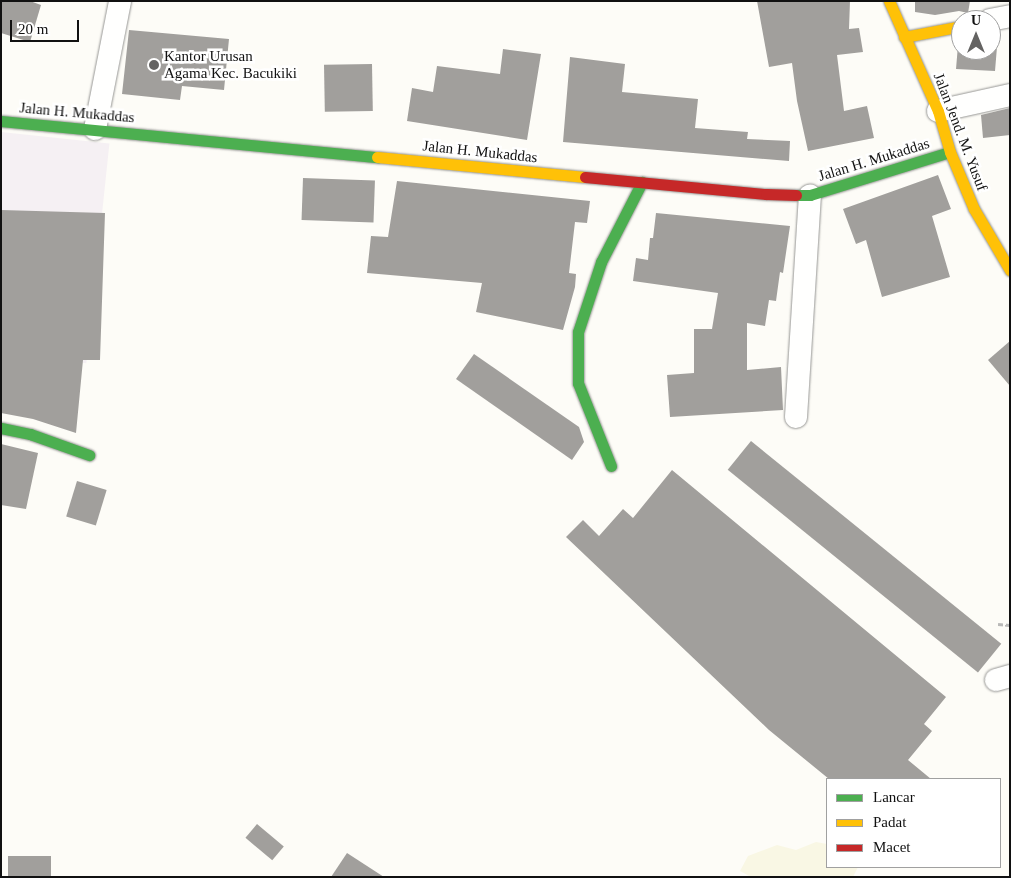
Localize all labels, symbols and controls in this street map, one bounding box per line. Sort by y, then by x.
scale bar [12,10,81,42]
north arrow [951,10,1001,60]
text: U [971,13,981,28]
text: 20 m [18,21,48,37]
place label: Kantor Urusan Agama Kec. Bacukiki [164,47,297,82]
marker: Kantor Urusan Agama Kec. Bacukiki [148,59,160,71]
street label: Jalan Jend. M. Yusuf [929,70,991,194]
street label: Jalan H. Mukaddas [19,99,135,127]
street label: Jalan H. Mukaddas [816,135,932,185]
street label: Jalan H. Mukaddas [422,137,538,167]
legend [826,778,1001,868]
text: Lancar [873,789,915,805]
text: Padat [873,814,906,830]
text: Macet [873,839,910,855]

